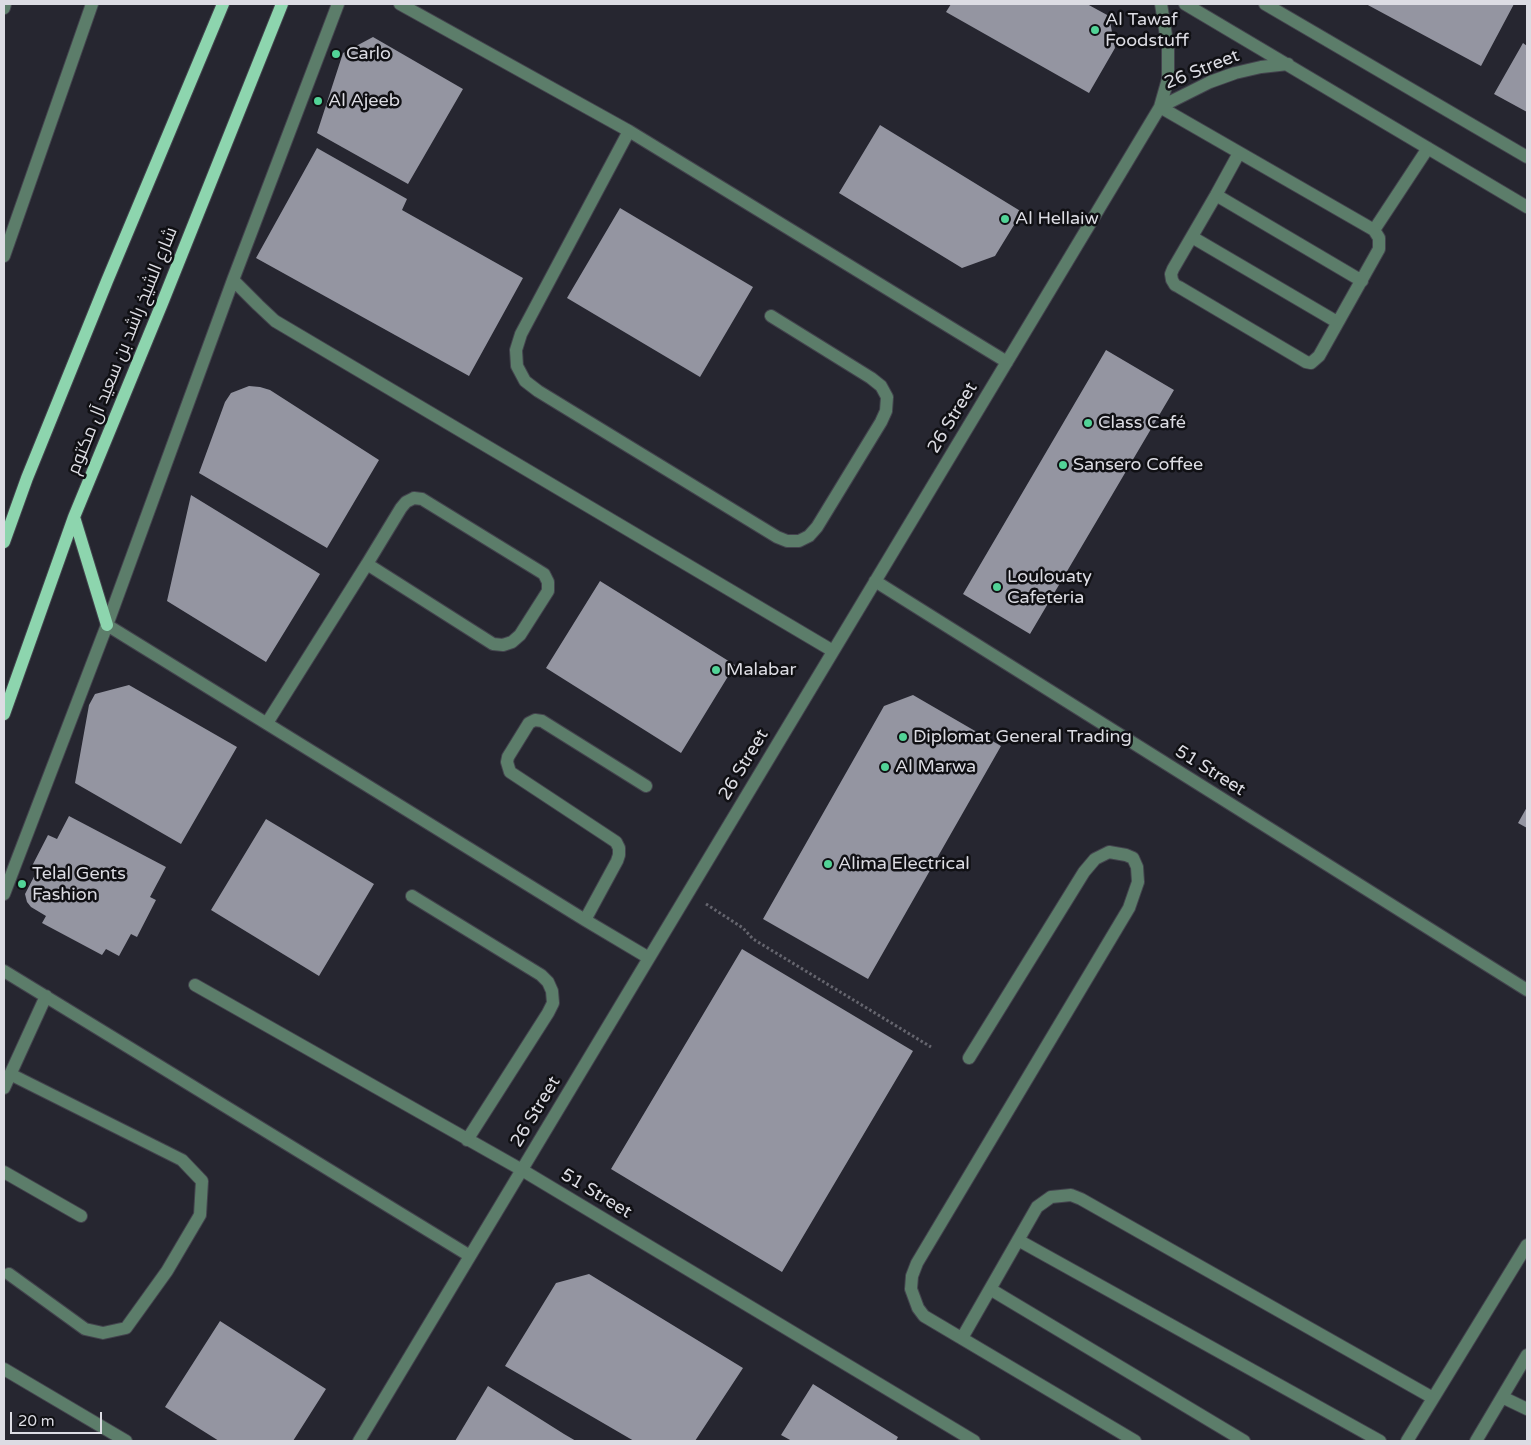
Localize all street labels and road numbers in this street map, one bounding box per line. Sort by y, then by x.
street label: 26 Street [1161,45,1243,95]
street label: شارع الشيخ راشد بن سعيد آل مكتوم [63,224,183,478]
street label: 26 Street [923,379,983,457]
street label: 26 Street [714,726,774,804]
street label: 51 Street [1171,741,1249,801]
street label: 26 Street [506,1073,566,1151]
street label: 51 Street [557,1164,635,1224]

